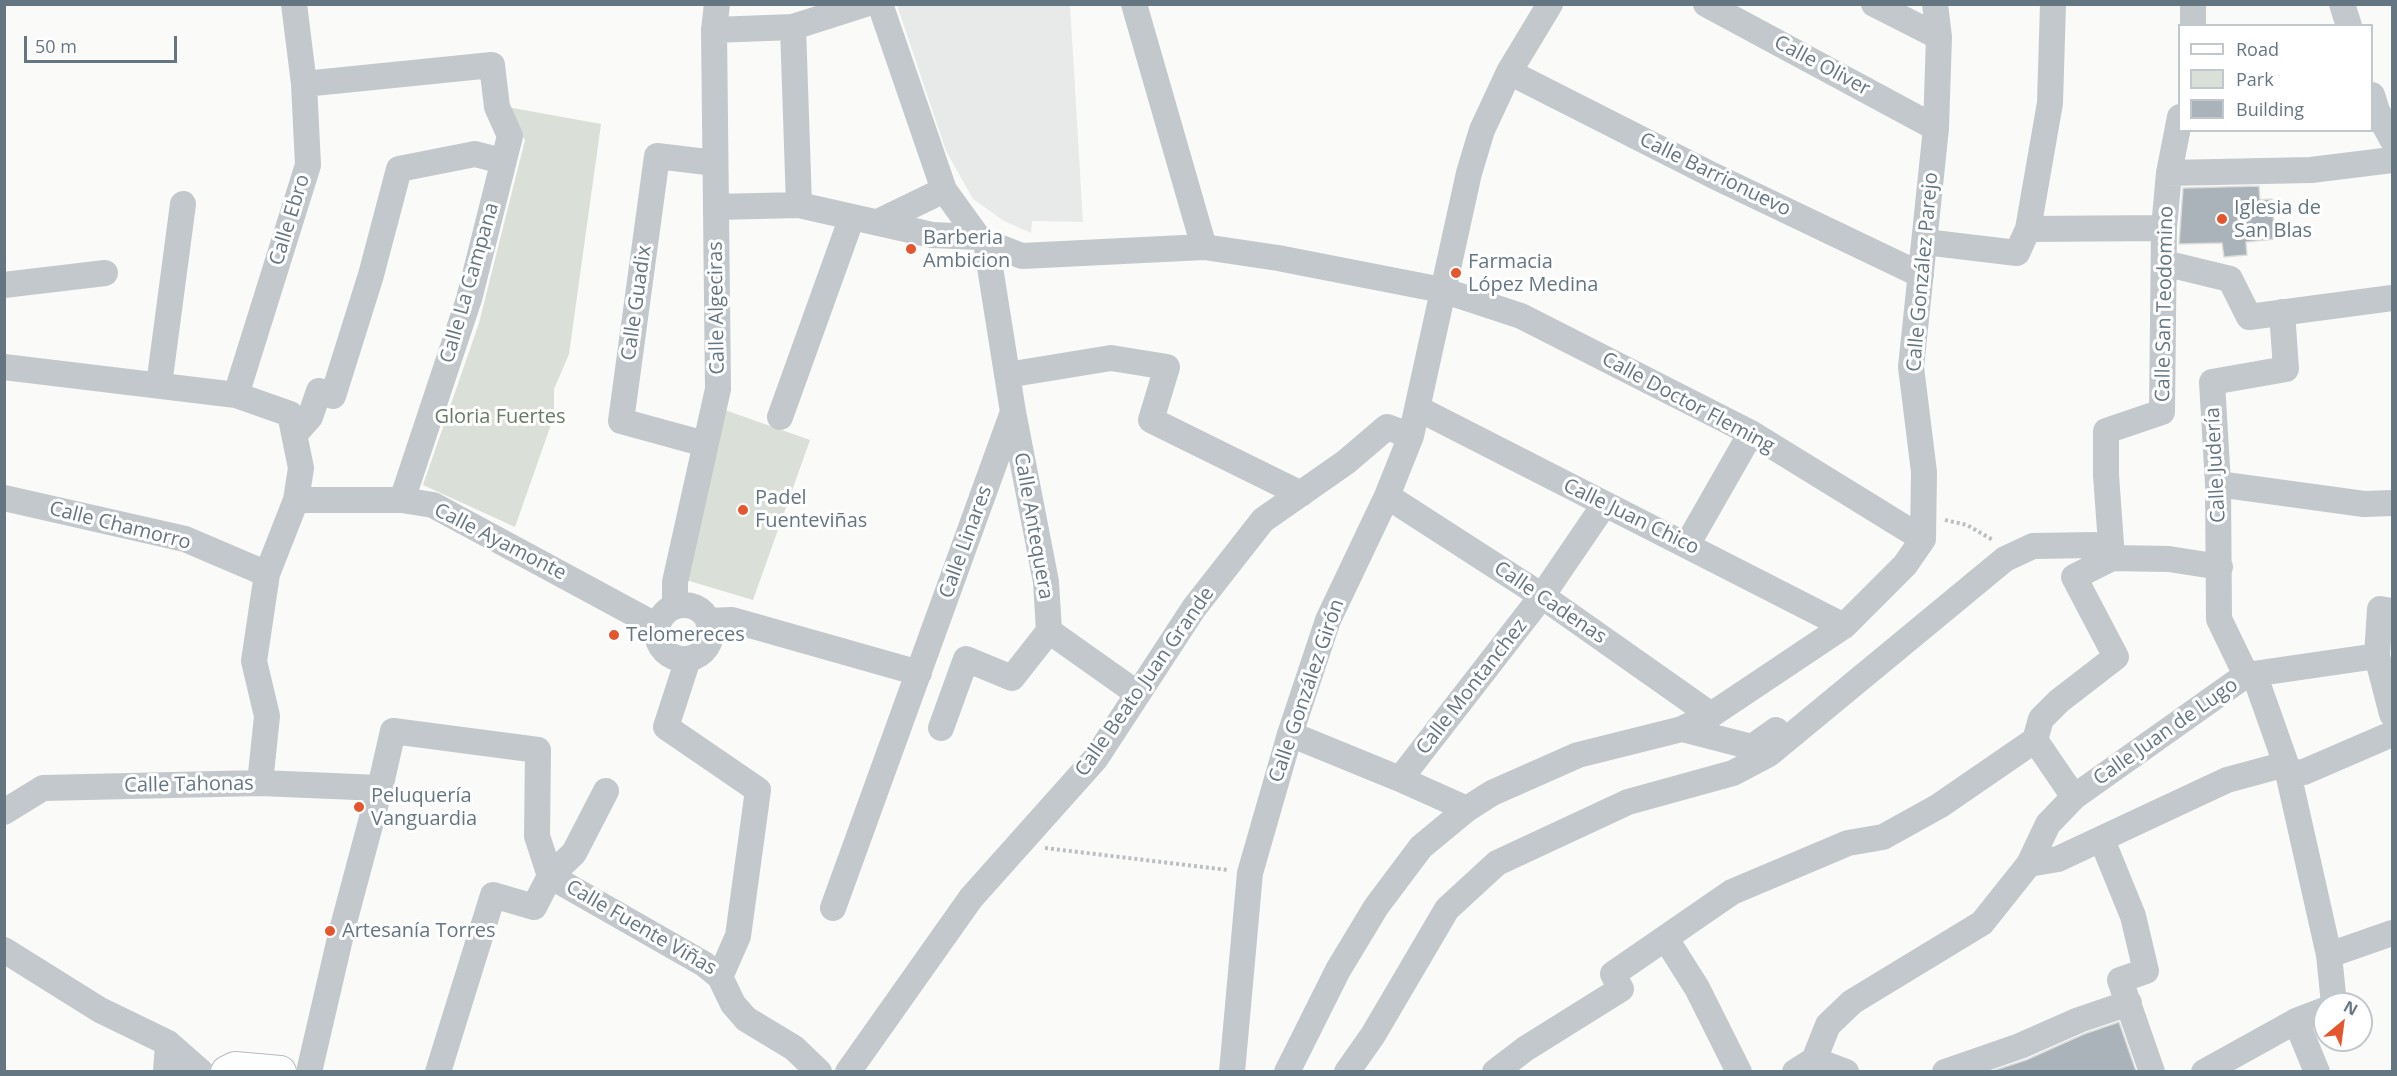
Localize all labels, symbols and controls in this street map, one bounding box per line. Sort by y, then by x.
scale bar [27,24,180,62]
legend [2178,24,2373,132]
street label: Calle Oliver [1770,31,1874,101]
text: 50 m [35,34,77,58]
text: Road [2236,37,2279,61]
text: Park [2236,67,2274,91]
text: Building [2236,97,2304,121]
street label: Calle Barrionuevo [1635,128,1795,222]
street label: Calle González Parejo [1902,171,1944,373]
street label: Calle Ebro [265,172,315,268]
place label: Iglesia de San Blas [2234,196,2321,243]
street label: Calle La Campana [436,200,504,366]
street label: Calle San Teodomino [2151,206,2179,402]
marker: Iglesia de San Blas [2215,212,2229,226]
place label: Barberia Ambicion [923,226,1010,273]
street label: Calle Algeciras [704,241,730,375]
marker: Barberia Ambicion [904,242,918,256]
street label: Calle Guadix [617,244,657,362]
place label: Farmacia López Medina [1468,250,1598,297]
marker: Farmacia López Medina [1449,266,1463,280]
street label: Calle Doctor Fleming [1598,347,1778,459]
park label: Gloria Fuertes [434,405,566,429]
street label: Calle Judería [2201,407,2231,523]
street label: Calle Antequera [1008,451,1058,601]
street label: Calle Juan Chico [1559,474,1703,560]
street label: Calle Linares [935,482,997,602]
place label: Padel Fuenteviñas [755,486,867,533]
street label: Calle Chamorro [47,497,193,555]
street label: Calle Ayamonte [430,498,570,586]
marker: Padel Fuenteviñas [736,503,750,517]
street label: Calle Cadenas [1489,557,1611,649]
street label: Calle Beato Juan Grande [1070,583,1220,781]
street label: Calle González Girón [1264,596,1350,786]
street label: Calle Montanchez [1412,614,1532,760]
place label: Telomereces [626,623,745,647]
marker: Telomereces [607,628,621,642]
street label: Calle Juan de Lugo [2089,673,2243,791]
street label: Calle Tahonas [124,772,254,798]
place label: Peluquería Vanguardia [371,784,477,831]
marker: Peluquería Vanguardia [352,800,366,814]
street label: Calle Fuente Viñas [561,875,721,981]
place label: Artesanía Torres [342,919,496,943]
marker: Artesanía Torres [323,924,337,938]
north arrow [2313,992,2373,1052]
text: N [2340,995,2362,1021]

